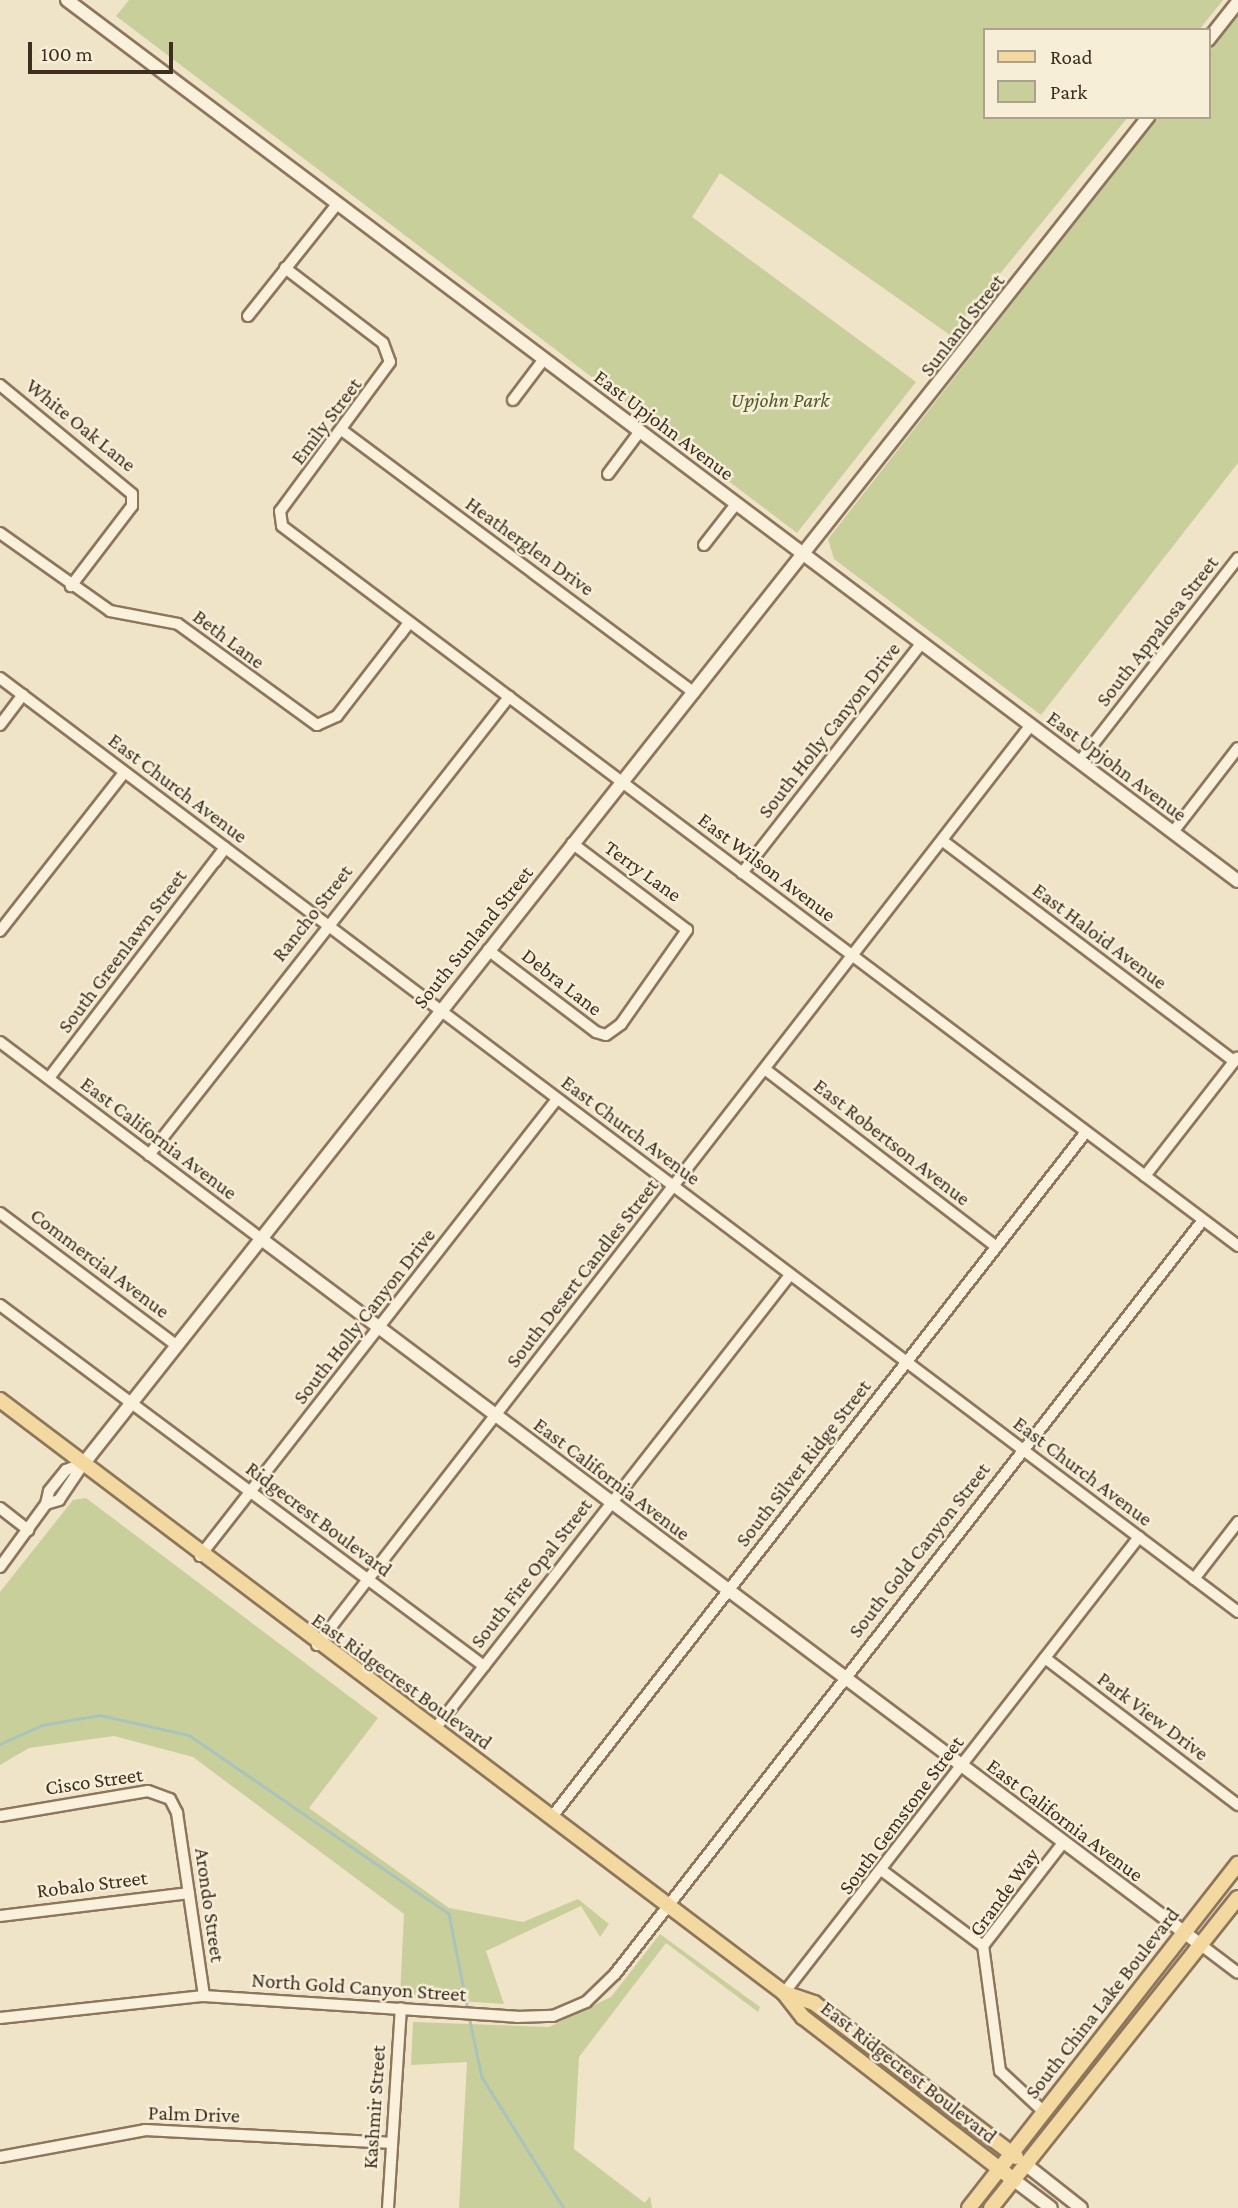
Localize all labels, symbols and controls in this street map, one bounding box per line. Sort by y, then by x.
scale bar [32,28,177,72]
legend [982,28,1210,119]
text: 100 m [41,42,93,66]
text: Road [1050,45,1093,69]
text: Park [1050,80,1087,104]
street label: Sunland Street [914,269,1010,381]
street label: East Upjohn Avenue [589,364,739,486]
street label: White Oak Lane [21,373,141,477]
street label: Emily Street [285,373,367,469]
park label: Upjohn Park [731,387,829,413]
street label: Heatherglen Drive [461,491,599,601]
street label: South Appalosa Street [1090,551,1224,711]
street label: Beth Lane [188,604,270,674]
street label: South Holly Canyon Drive [752,637,906,823]
street label: East Upjohn Avenue [1042,705,1192,827]
street label: East Church Avenue [103,727,253,849]
street label: East Wilson Avenue [693,807,841,927]
street label: Terry Lane [600,835,686,907]
street label: Rancho Street [266,860,358,966]
street label: South Sunland Street [408,860,538,1014]
street label: South Greenlawn Street [52,864,192,1038]
street label: East Haloid Avenue [1028,877,1172,995]
street label: Debra Lane [517,943,607,1021]
street label: East Church Avenue [556,1069,706,1191]
street label: East California Avenue [76,1071,242,1205]
street label: East Robertson Avenue [809,1073,975,1211]
street label: South Desert Candles Street [500,1173,664,1373]
street label: Commercial Avenue [25,1202,175,1324]
street label: South Holly Canyon Drive [287,1223,441,1409]
street label: South Silver Ridge Street [730,1374,876,1552]
street label: East Church Avenue [1008,1410,1158,1532]
street label: East California Avenue [529,1412,695,1546]
street label: Ridgecrest Boulevard [241,1456,397,1582]
street label: South Gold Canyon Street [843,1457,995,1643]
street label: South Fire Opal Street [465,1493,597,1653]
street label: East Ridgecrest Boulevard [307,1607,497,1755]
street label: Park View Drive [1092,1666,1214,1766]
street label: South Gemstone Street [833,1731,969,1899]
street label: East California Avenue [982,1753,1148,1887]
street label: Cisco Street [44,1762,144,1800]
street label: Grande Way [963,1843,1045,1941]
street label: Arondo Street [190,1846,230,1964]
street label: Robalo Street [35,1865,149,1903]
street label: South China Lake Boulevard [1019,1902,1185,2104]
street label: North Gold Canyon Street [251,1967,467,2007]
street label: East Ridgecrest Boulevard [816,1995,1002,2149]
street label: Kashmir Street [357,2044,391,2170]
street label: Palm Drive [148,2100,240,2128]

